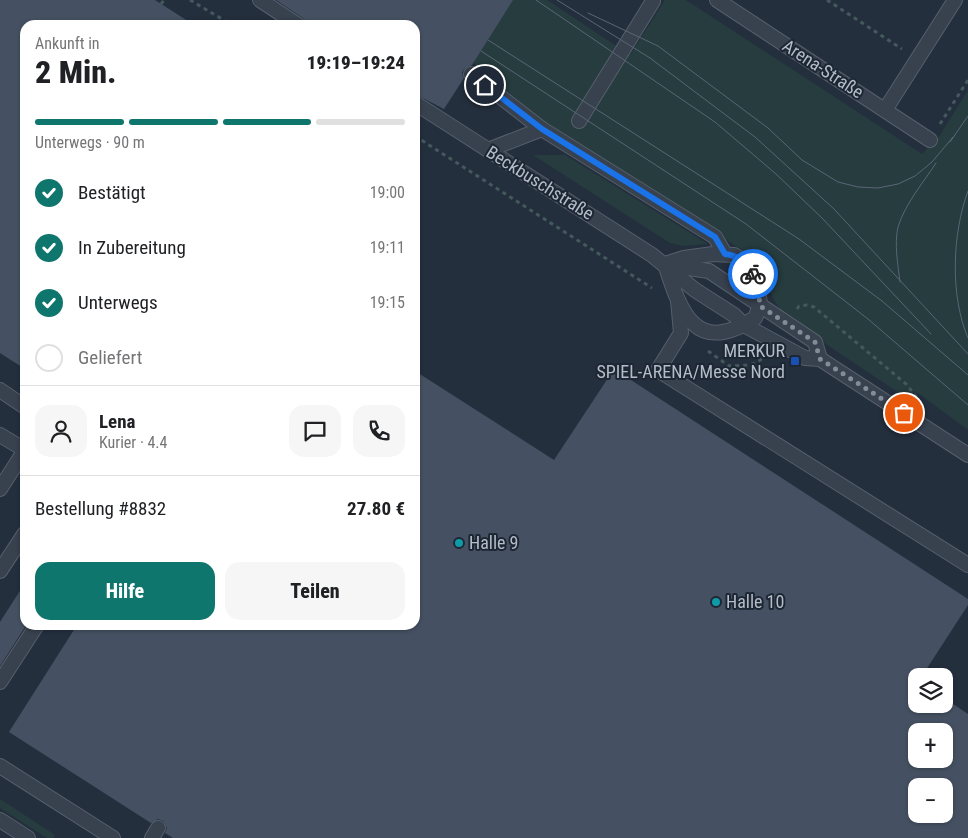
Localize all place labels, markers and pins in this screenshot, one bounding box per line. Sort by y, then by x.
pin [464,64,506,106]
place label: MERKUR SPIEL-ARENA/Messe Nord [597,340,785,382]
marker: MERKUR SPIEL-ARENA/Messe Nord [789,355,801,367]
pin [883,392,925,434]
place label: Halle 9 [469,532,519,553]
marker: Halle 9 [453,537,465,549]
place label: Halle 10 [726,591,784,612]
marker: Halle 10 [710,596,722,608]

